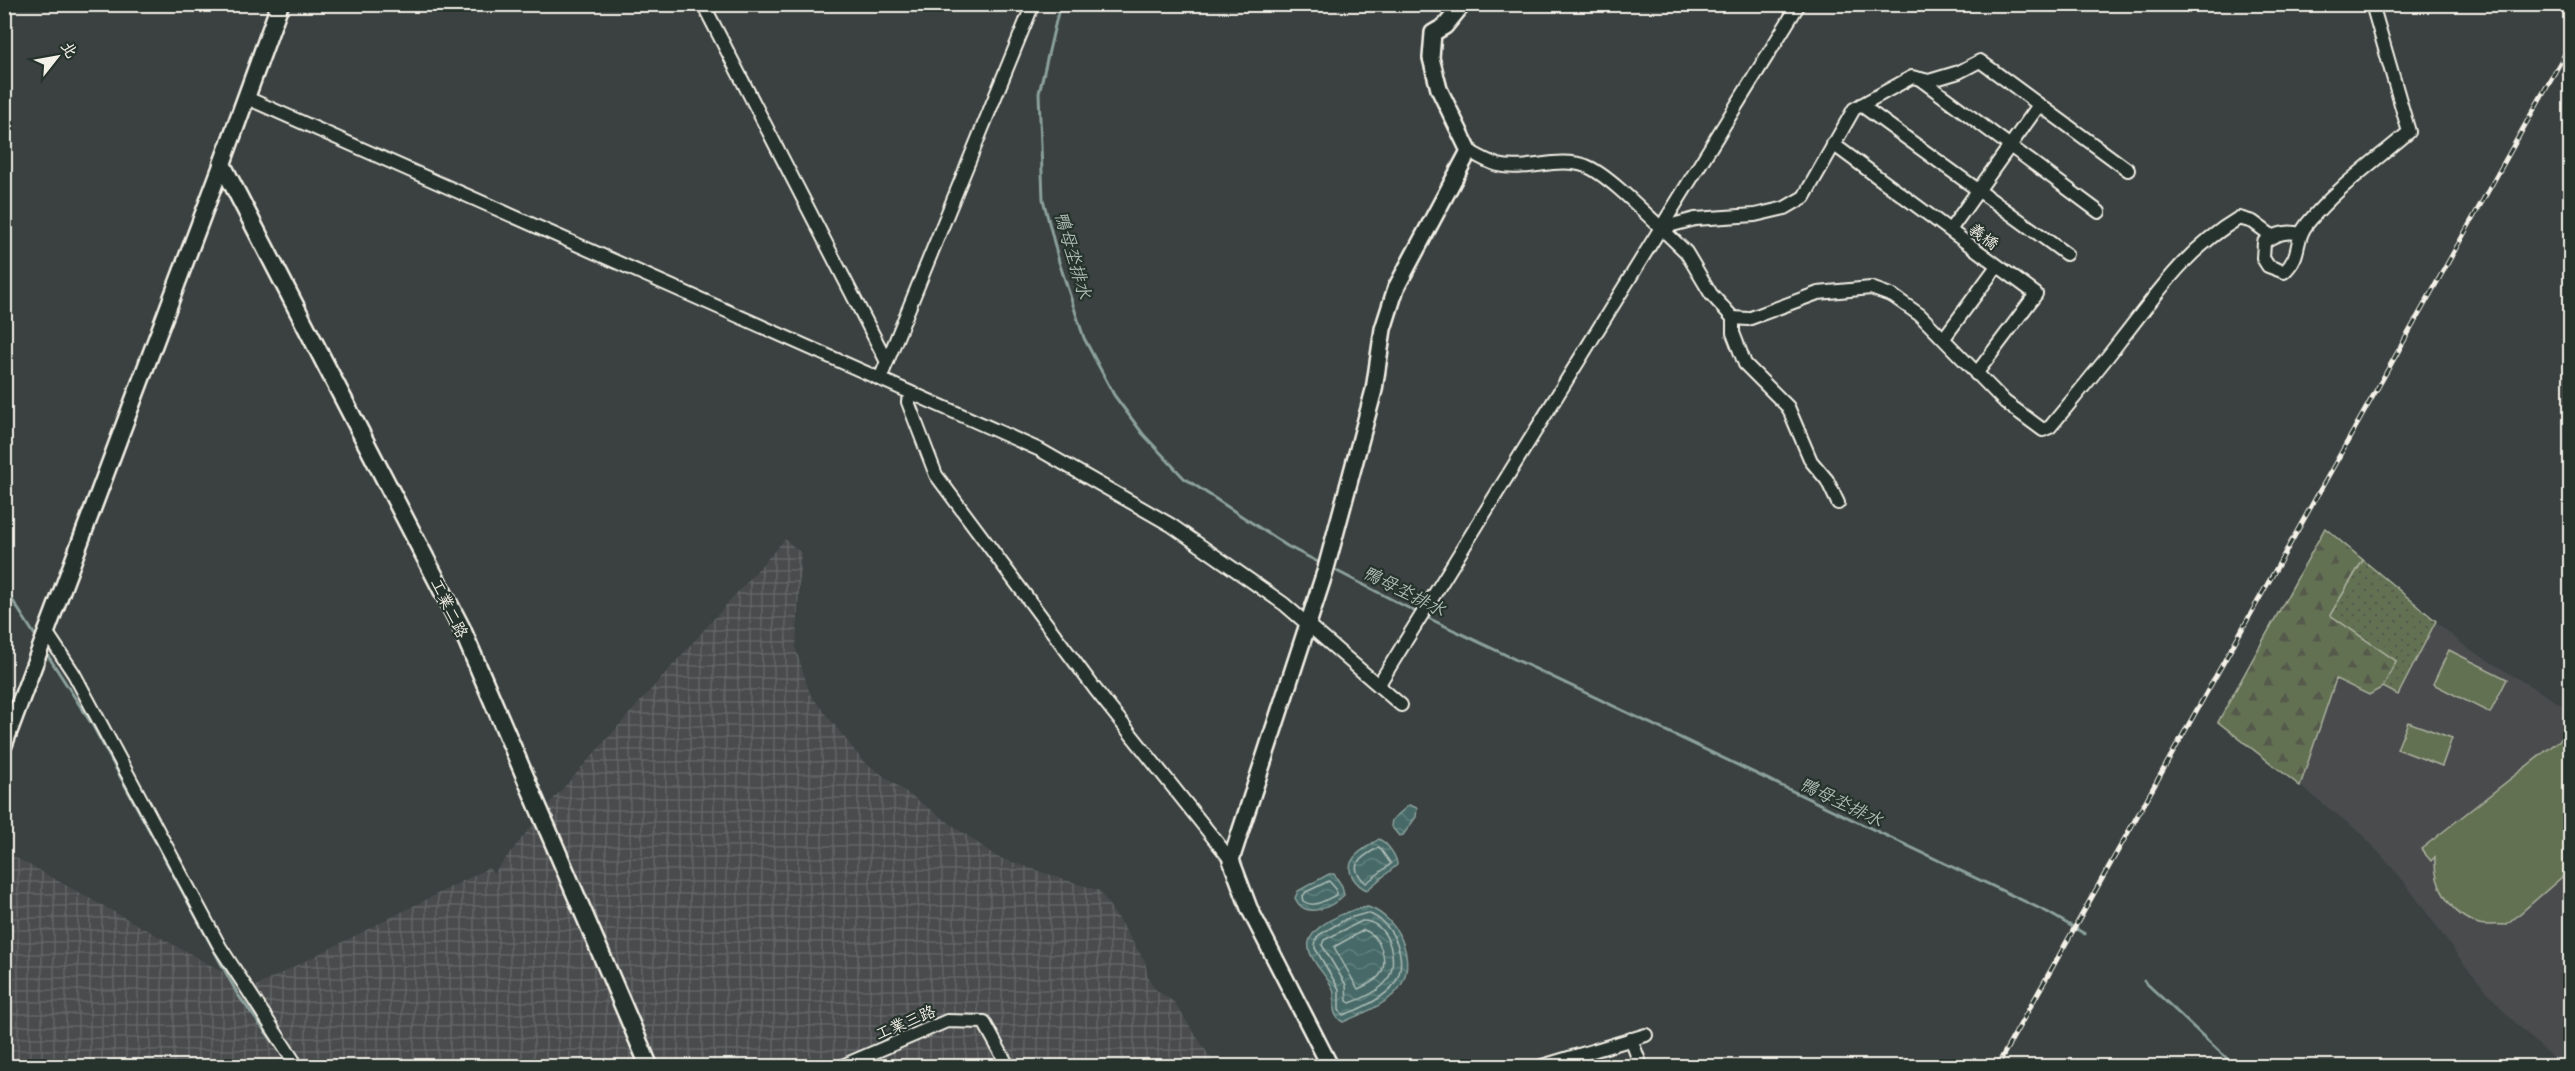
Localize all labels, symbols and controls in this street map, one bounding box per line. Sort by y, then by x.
north arrow [27,27,87,87]
text: 北 [57,38,81,61]
water label: 鴨母坔排水 [1050,209,1095,302]
street label: 義橋 [1965,220,2002,254]
water label: 鴨母坔排水 [1359,562,1450,622]
street label: 工業二路 [427,576,471,641]
water label: 鴨母坔排水 [1796,773,1887,832]
street label: 工業三路 [872,1002,938,1044]

